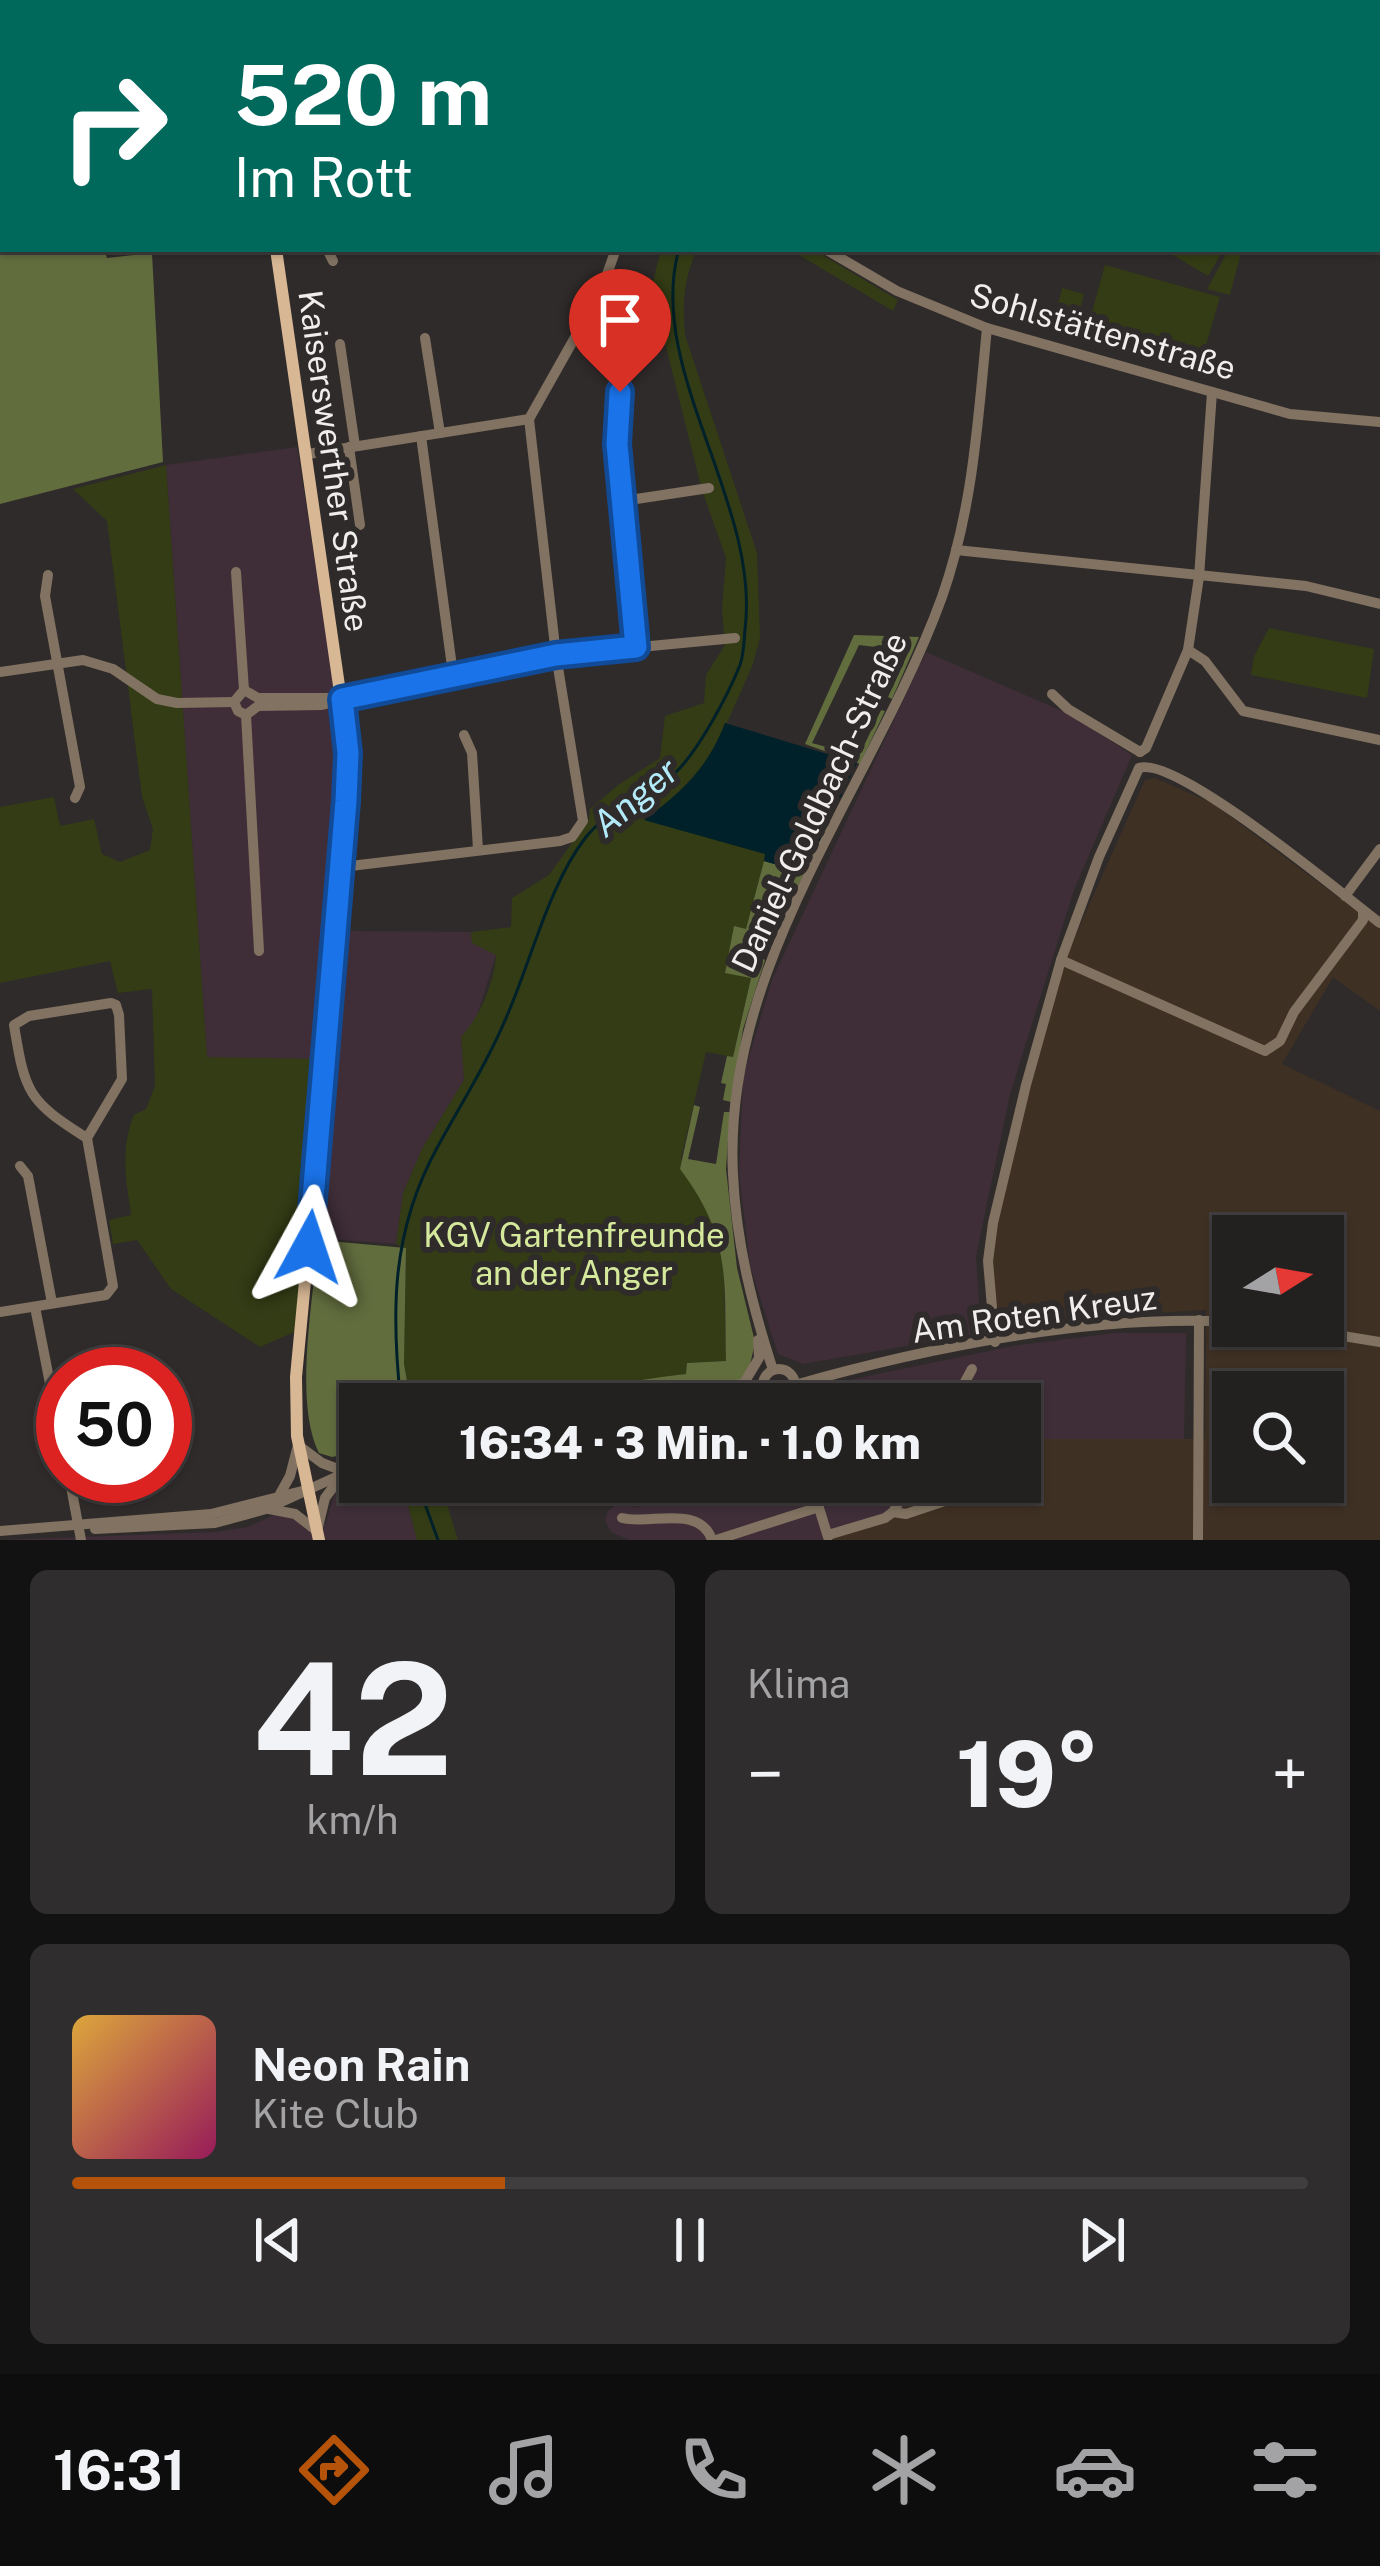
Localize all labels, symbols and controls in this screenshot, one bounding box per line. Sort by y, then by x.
text: 520 m [234,45,492,144]
icon: right [36,48,192,204]
text: Im Rott [234,146,413,209]
pin [569,269,671,392]
street label: Sohlstättenstraße [966,275,1240,387]
icon: arrive [587,287,653,353]
street label: Kaiserswerther Straße [291,288,377,634]
street label: Daniel-Goldbach-Straße [724,626,914,978]
water label: Anger [584,749,687,845]
position arrow [246,1184,372,1310]
north arrow [1212,1215,1344,1347]
map controls [1212,1215,1344,1503]
park label: KGV Gartenfreunde an der Anger [423,1216,725,1292]
street label: Am Roten Kreuz [909,1278,1159,1350]
speed limit sign: 50 [36,1347,192,1503]
button: search [1212,1371,1344,1503]
text: 16:34 · 3 Min. · 1.0 km [459,1416,921,1469]
text: 42 [252,1627,453,1810]
text: Klima [747,1661,850,1707]
text: 19° [956,1721,1099,1827]
text: − [747,1735,784,1813]
text: + [1271,1735,1308,1813]
text: km/h [307,1797,398,1843]
text: Neon Rain [252,2038,470,2091]
text: Kite Club [252,2091,418,2137]
icon: previous [245,2207,311,2273]
icon: pause [657,2207,723,2273]
icon: next [1069,2207,1135,2273]
icon: directions [292,2428,376,2512]
icon: music [482,2428,566,2512]
icon: phone [672,2428,756,2512]
icon: climate [862,2428,946,2512]
icon: car [1053,2428,1137,2512]
icon: filters [1243,2428,1327,2512]
text: 16:31 [53,2439,185,2502]

